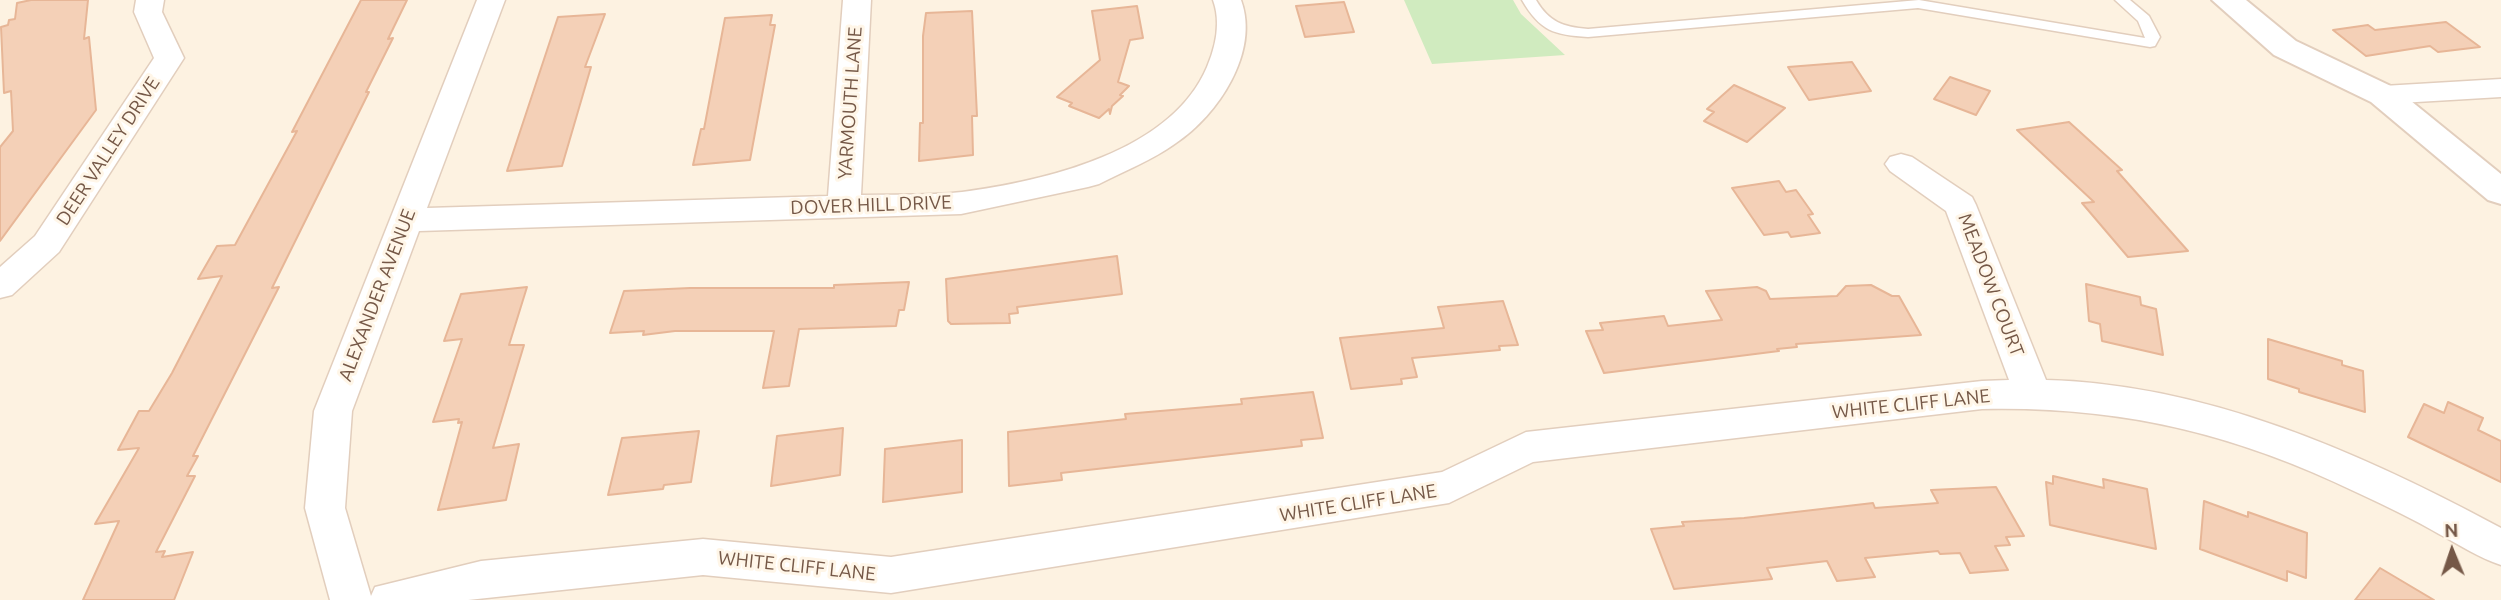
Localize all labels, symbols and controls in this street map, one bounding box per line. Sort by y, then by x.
street label: YARMOUTH LANE [833,26,867,180]
street label: DEER VALLEY DRIVE [51,72,165,230]
street label: DOVER HILL DRIVE [790,191,952,219]
street label: ALEXANDER AVENUE [334,206,420,384]
street label: MEADOW COURT [1953,210,2029,360]
street label: WHITE CLIFF LANE [1831,384,1991,424]
street label: WHITE CLIFF LANE [1278,479,1438,527]
north arrow [2417,516,2487,586]
text: N [2444,519,2459,541]
street label: WHITE CLIFF LANE [717,546,877,586]

